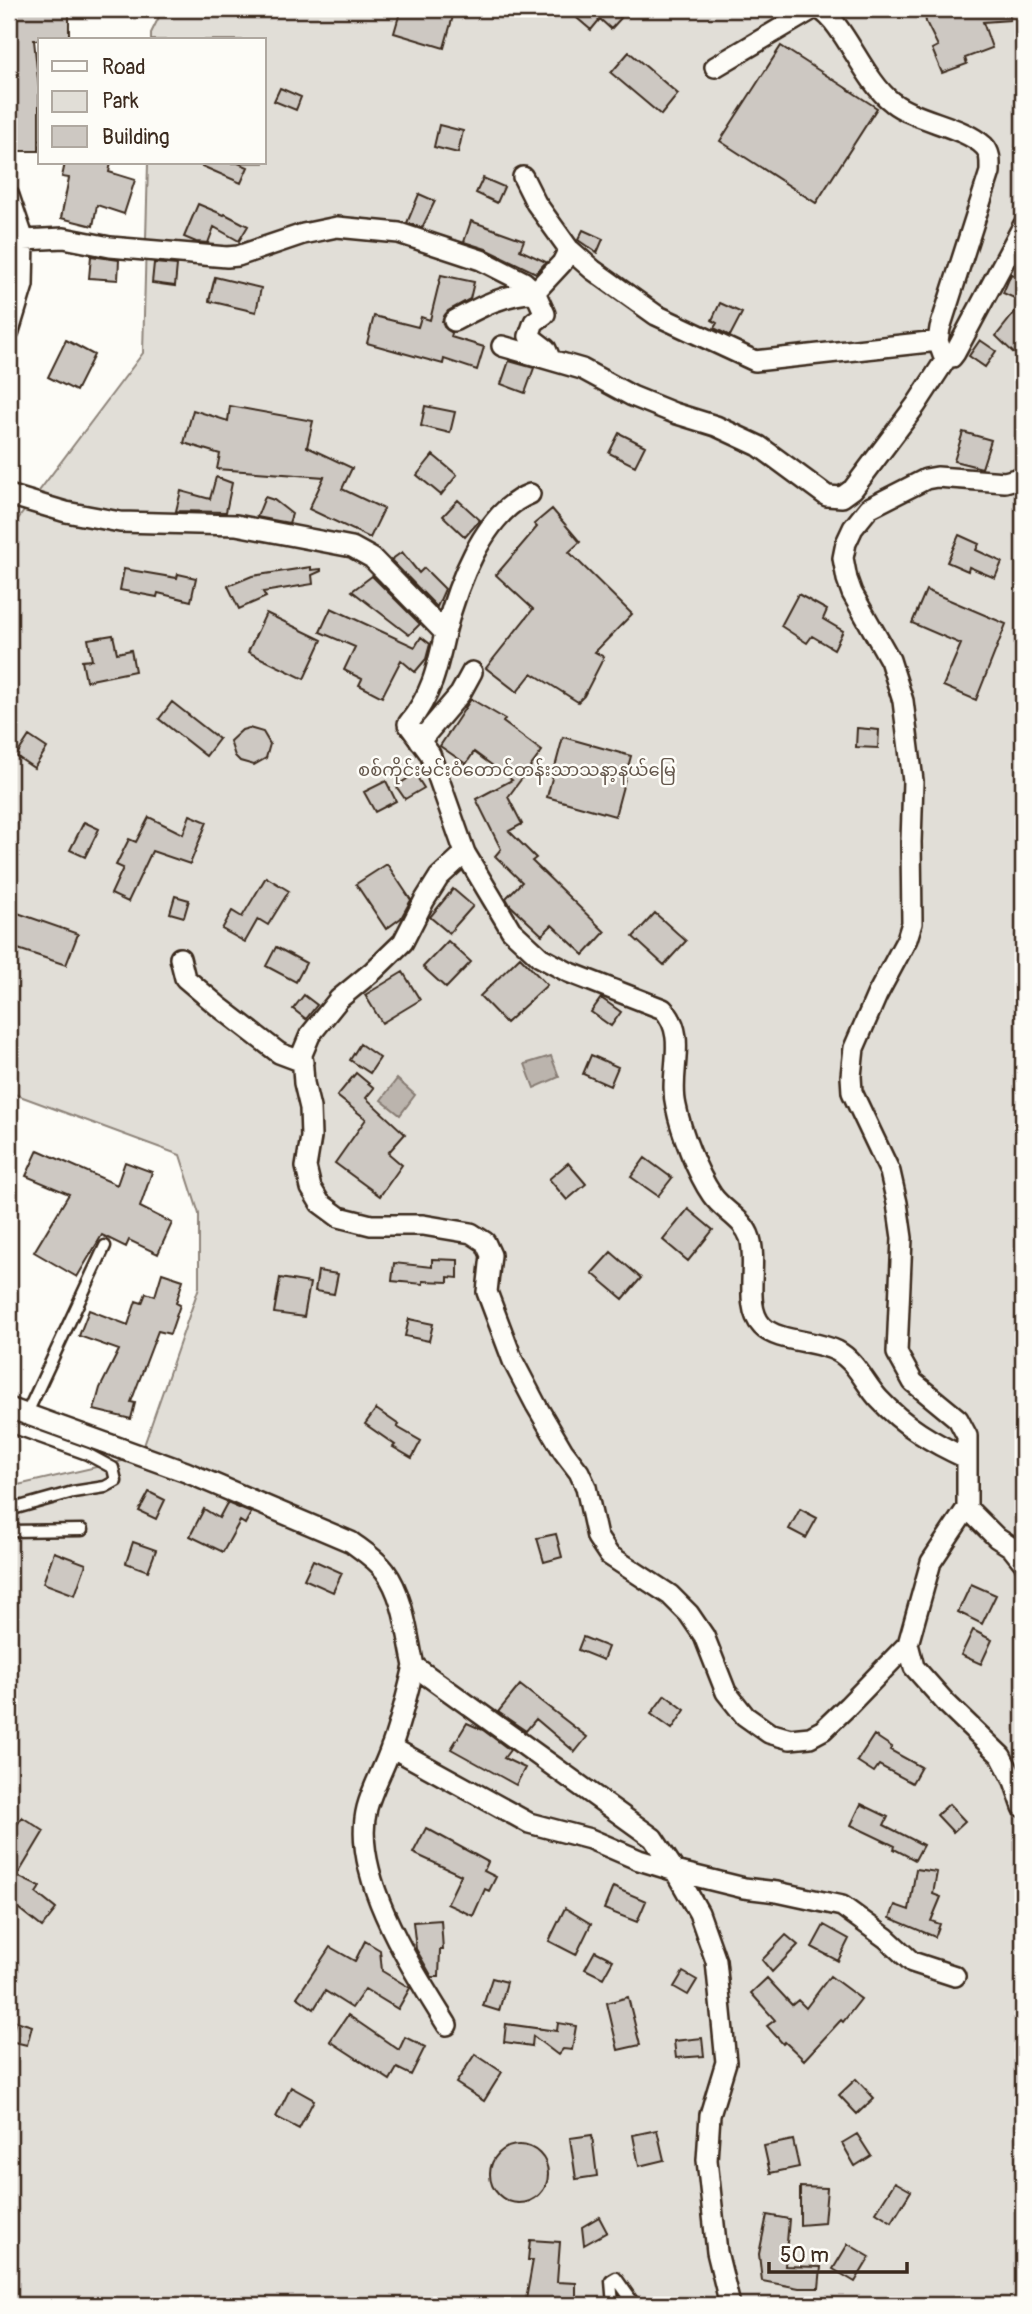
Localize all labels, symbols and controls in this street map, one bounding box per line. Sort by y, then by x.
legend [38,38,266,164]
text: Road [102,54,146,81]
text: Park [102,88,139,115]
text: Building [102,124,169,151]
park label: စစ်ကိုင်းမင်းဝံတောင်တန်းသာသနာ့နယ်မြေ [358,756,676,785]
scale bar [769,2230,908,2274]
text: 50 m [780,2242,829,2269]

